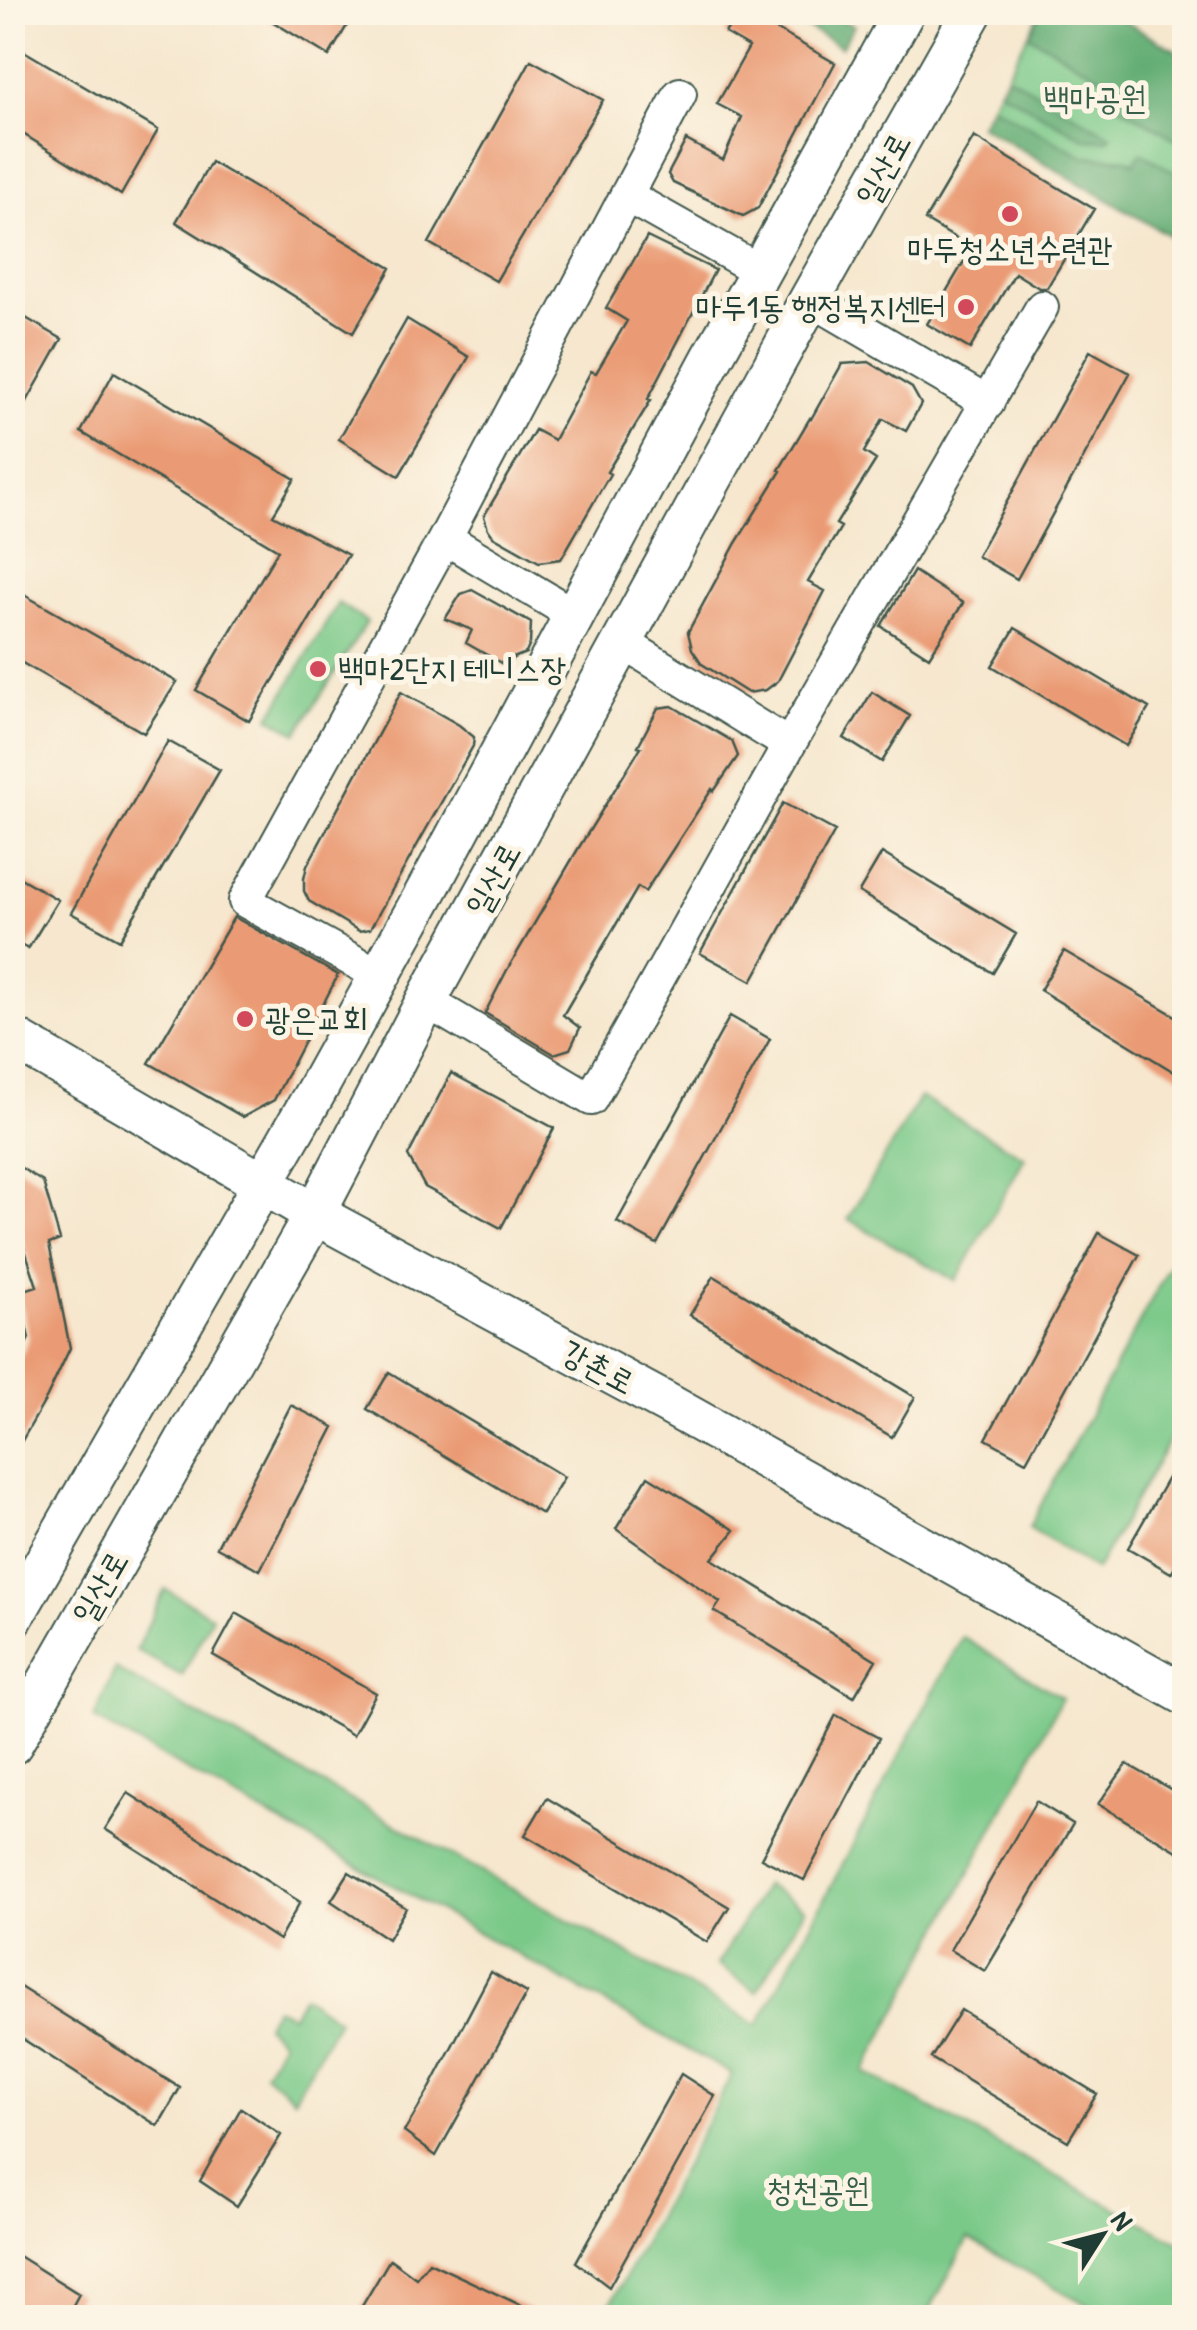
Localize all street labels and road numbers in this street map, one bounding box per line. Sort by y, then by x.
street label: 일산로 [845,125,920,213]
street label: 일산로 [455,835,530,923]
street label: 강촌로 [554,1329,642,1404]
street label: 일산로 [62,1543,137,1631]

